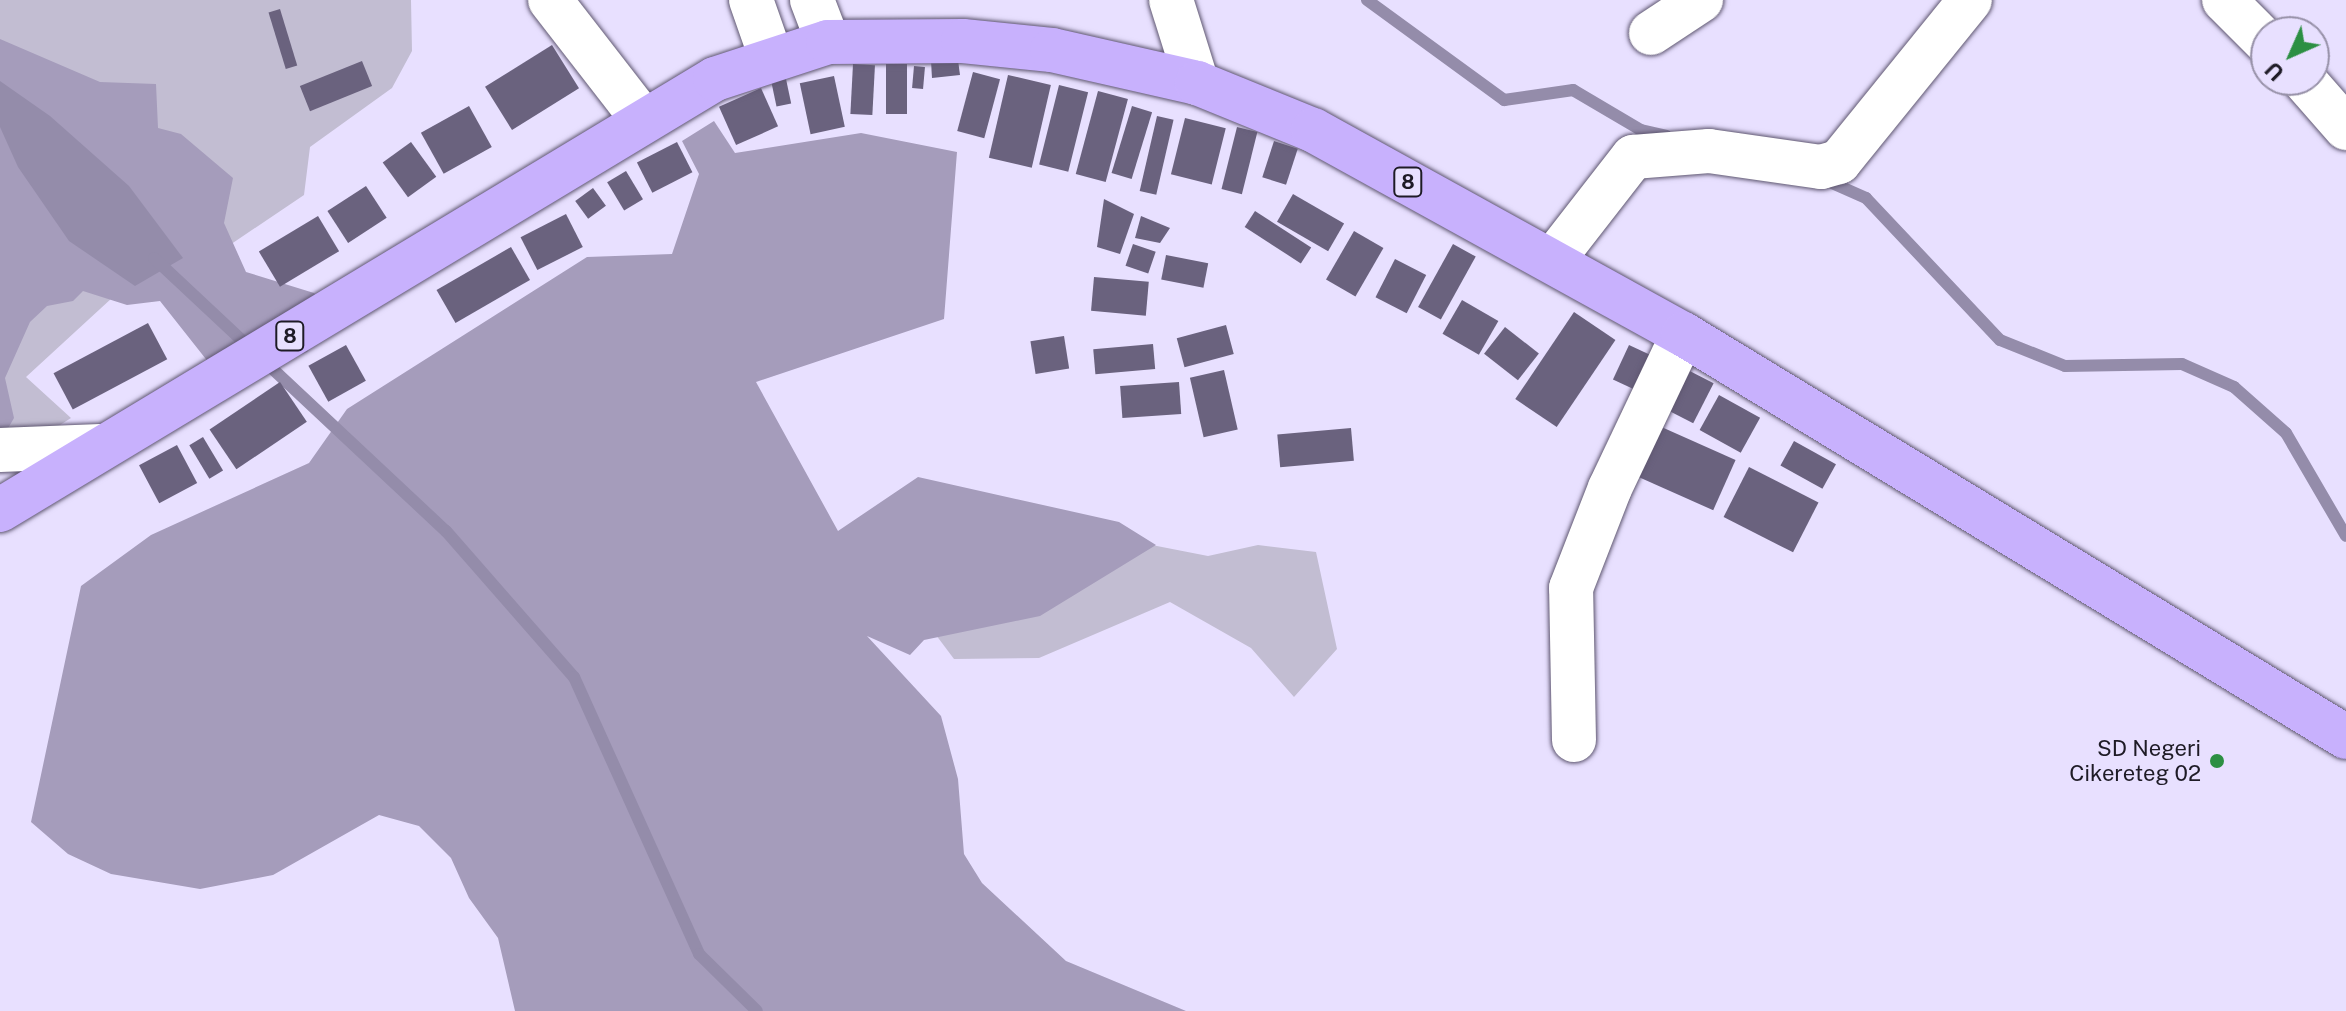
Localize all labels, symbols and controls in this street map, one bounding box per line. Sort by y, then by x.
north arrow [2250,16,2330,96]
text: U [2260,57,2289,86]
road number: 8 [1392,166,1424,198]
road number: 8 [274,320,306,352]
place label: SD Negeri Cikereteg 02 [2069,735,2201,786]
marker: SD Negeri Cikereteg 02 [2208,752,2226,770]

